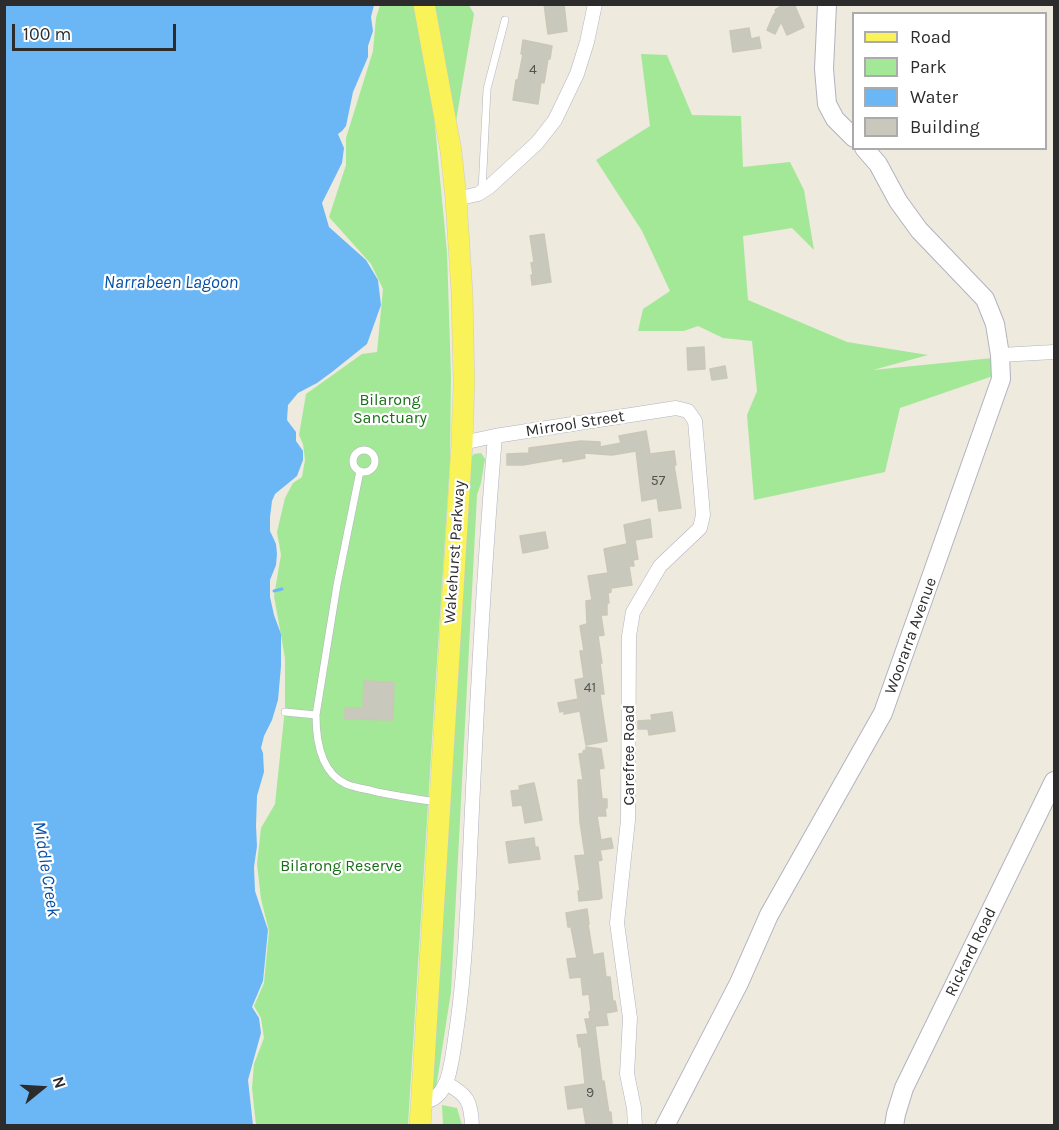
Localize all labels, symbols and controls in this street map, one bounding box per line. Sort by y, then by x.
scale bar [15,12,178,50]
legend [852,12,1047,150]
text: 100 m [23,23,71,45]
text: Road [910,26,951,48]
text: Park [910,56,947,78]
house number: 4 [529,62,537,78]
text: Water [910,86,958,108]
text: Building [910,116,980,138]
water label: Narrabeen Lagoon [104,272,238,294]
park label: Bilarong Sanctuary [353,390,427,428]
street label: Mirrool Street [524,407,626,441]
house number: 57 [651,473,665,489]
street label: Wakehurst Parkway [440,480,470,624]
street label: Woorarra Avenue [881,575,941,697]
house number: 41 [584,680,596,696]
street label: Carefree Road [619,705,639,805]
water label: Middle Creek [28,820,64,918]
park label: Bilarong Reserve [280,856,402,876]
street label: Rickard Road [941,904,1001,1000]
north arrow [12,1058,72,1118]
text: N [49,1074,70,1091]
house number: 9 [586,1085,594,1101]

